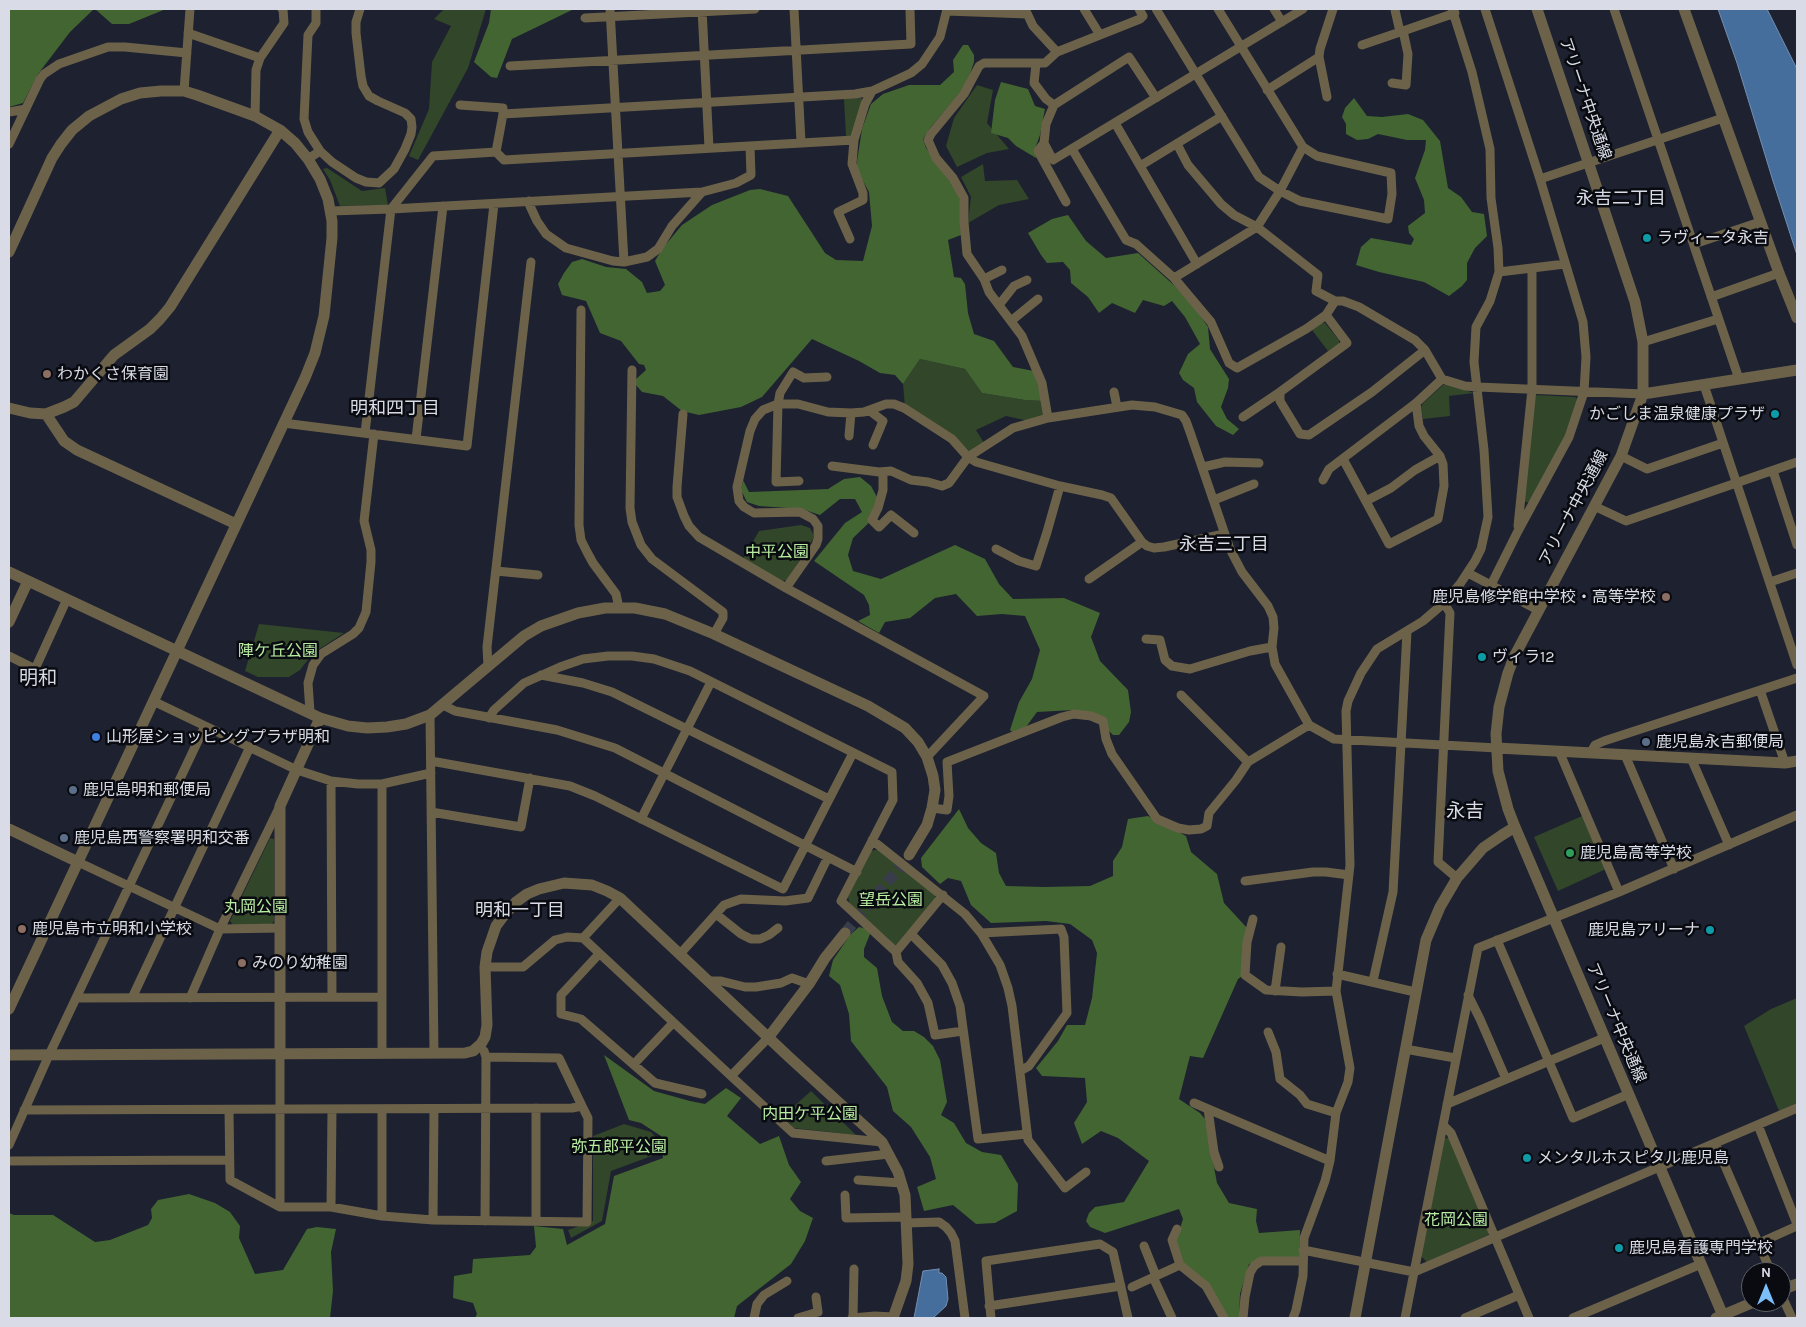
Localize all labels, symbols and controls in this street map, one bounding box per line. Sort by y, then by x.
street label: アリーナ中央通線 [1555,35,1615,163]
district label: 永吉二丁目 [1576,188,1666,210]
place label: ラヴィータ永吉 [1657,228,1769,248]
marker: ラヴィータ永吉 [1641,232,1653,244]
place label: わかくさ保育園 [57,364,169,384]
marker: わかくさ保育園 [41,368,53,380]
district label: 明和四丁目 [350,398,440,420]
place label: かごしま温泉健康プラザ [1589,404,1765,424]
marker: かごしま温泉健康プラザ [1769,408,1781,420]
street label: アリーナ中央通線 [1535,447,1613,569]
district label: 永吉三丁目 [1179,534,1269,556]
park label: 中平公園 [745,542,809,562]
place label: 鹿児島修学館中学校・高等学校 [1432,587,1656,607]
marker: 鹿児島修学館中学校・高等学校 [1660,591,1672,603]
park label: 陣ケ丘公園 [238,641,318,661]
place label: ヴィラ12 [1492,647,1555,667]
marker: ヴィラ12 [1476,651,1488,663]
district label: 明和 [19,668,57,690]
place label: 山形屋ショッピングプラザ明和 [106,727,330,747]
marker: 山形屋ショッピングプラザ明和 [90,731,102,743]
place label: 鹿児島永吉郵便局 [1656,732,1784,752]
marker: 鹿児島永吉郵便局 [1640,736,1652,748]
place label: 鹿児島明和郵便局 [83,780,211,800]
marker: 鹿児島明和郵便局 [67,784,79,796]
district label: 永吉 [1446,801,1484,823]
place label: 鹿児島西警察署明和交番 [74,828,250,848]
marker: 鹿児島西警察署明和交番 [58,832,70,844]
place label: 鹿児島高等学校 [1580,843,1692,863]
marker: 鹿児島高等学校 [1564,847,1576,859]
park label: 望岳公園 [859,890,923,910]
park label: 丸岡公園 [224,897,288,917]
district label: 明和一丁目 [475,900,565,922]
place label: 鹿児島市立明和小学校 [32,919,192,939]
place label: 鹿児島アリーナ [1588,920,1700,940]
marker: 鹿児島市立明和小学校 [16,923,28,935]
marker: 鹿児島アリーナ [1704,924,1716,936]
place label: みのり幼稚園 [252,953,348,973]
marker: みのり幼稚園 [236,957,248,969]
street label: アリーナ中央通線 [1582,960,1650,1086]
park label: 内田ケ平公園 [762,1104,858,1124]
park label: 弥五郎平公園 [571,1137,667,1157]
place label: メンタルホスピタル鹿児島 [1537,1148,1729,1168]
marker: メンタルホスピタル鹿児島 [1521,1152,1533,1164]
park label: 花岡公園 [1424,1210,1488,1230]
place label: 鹿児島看護専門学校 [1629,1238,1773,1258]
marker: 鹿児島看護専門学校 [1613,1242,1625,1254]
north arrow [1741,1262,1791,1312]
text: N [1761,1264,1771,1281]

